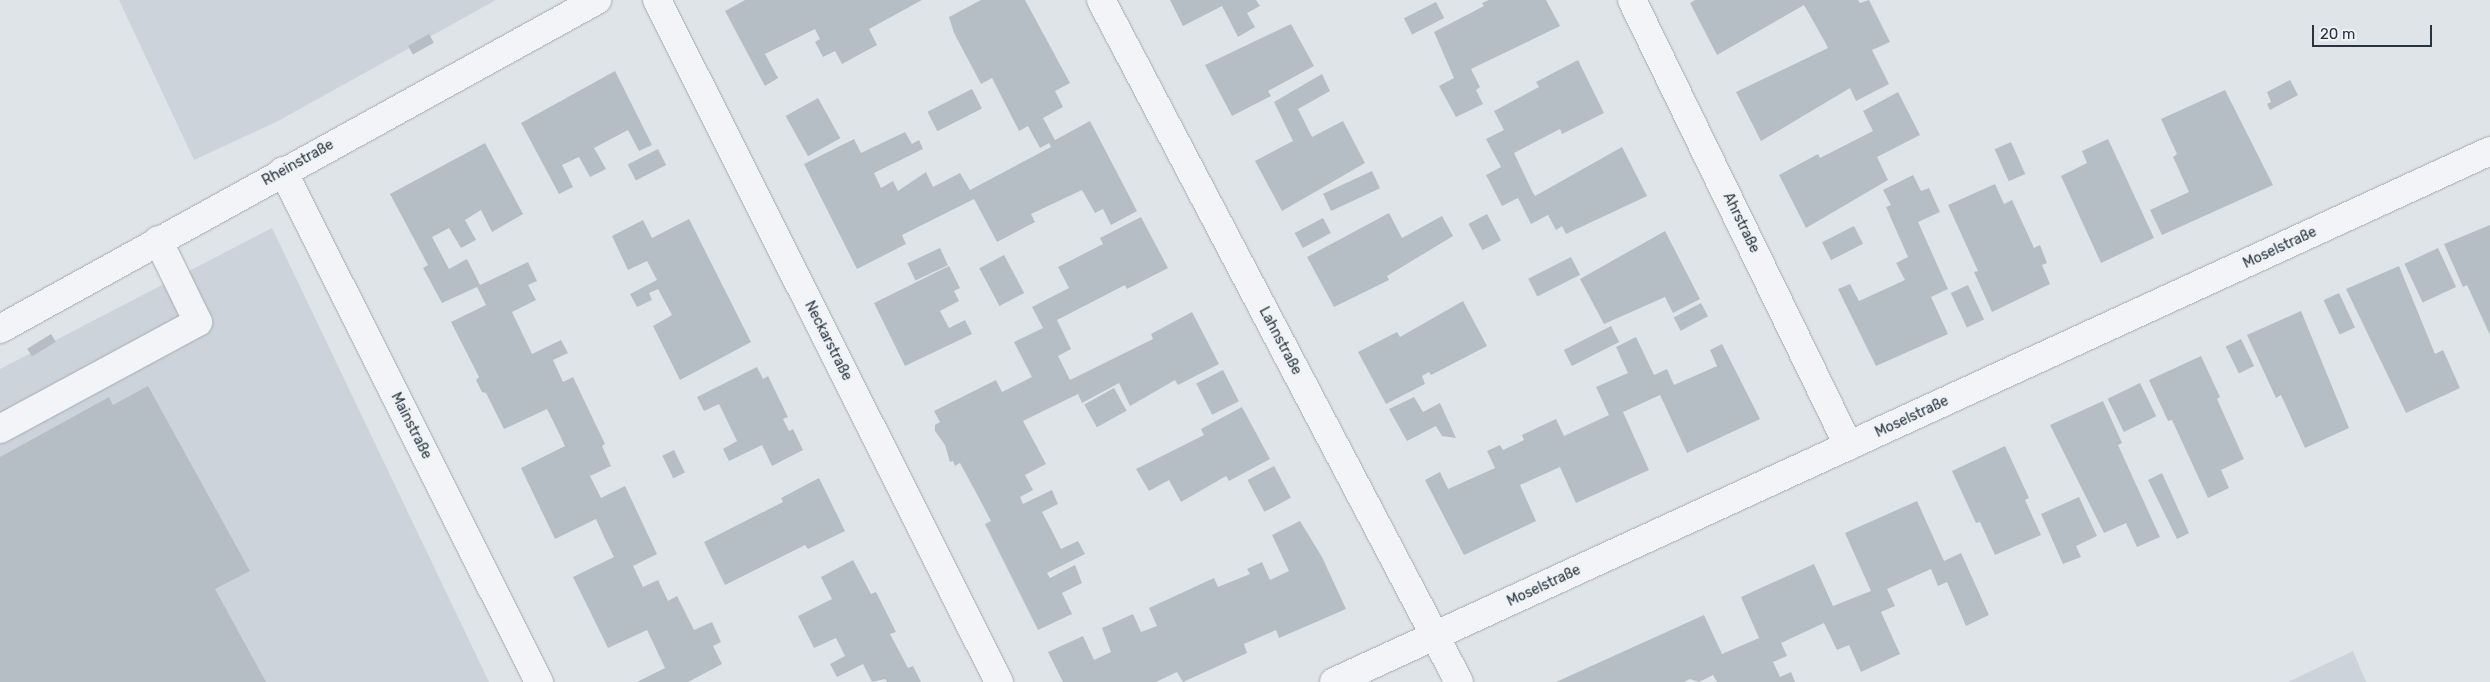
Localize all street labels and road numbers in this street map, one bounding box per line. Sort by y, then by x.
street label: Rheinstraße [259,136,337,190]
street label: Ahrstraße [1719,190,1763,256]
street label: Moselstraße [2241,224,2319,272]
street label: Neckarstraße [801,298,855,384]
street label: Lahnstraße [1255,304,1305,378]
street label: Mainstraße [387,390,435,462]
street label: Moselstraße [1873,393,1951,441]
street label: Moselstraße [1505,562,1583,610]

